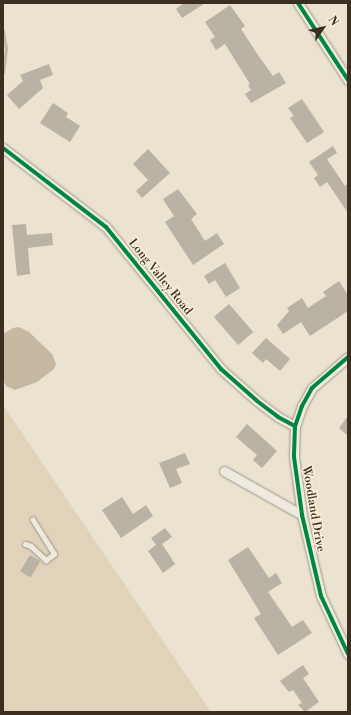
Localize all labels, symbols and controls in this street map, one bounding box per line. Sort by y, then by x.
north arrow [303,8,343,48]
text: N [325,14,341,29]
street label: Long Valley Road [125,236,195,318]
street label: Woodland Drive [298,465,328,553]

